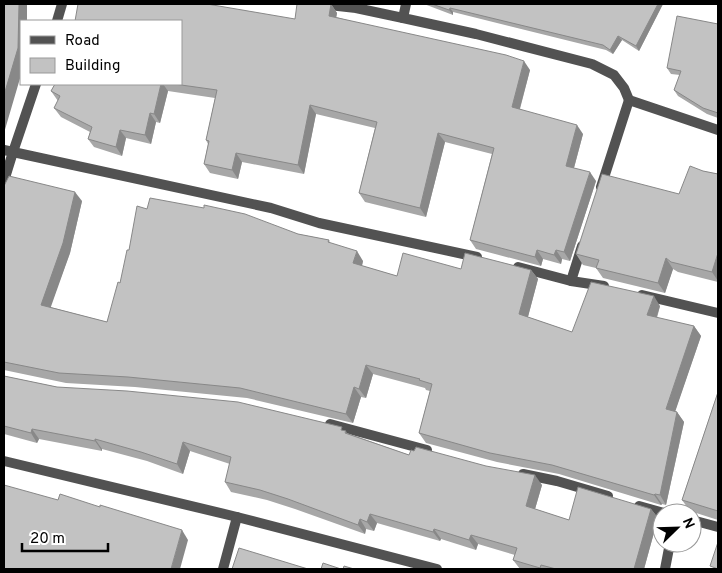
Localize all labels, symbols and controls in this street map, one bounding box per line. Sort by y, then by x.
legend [20,20,182,85]
text: Road [65,32,100,51]
text: Building [65,57,120,76]
north arrow [652,503,702,553]
text: N [678,516,697,531]
scale bar [22,520,109,552]
text: 20 m [30,530,65,549]

